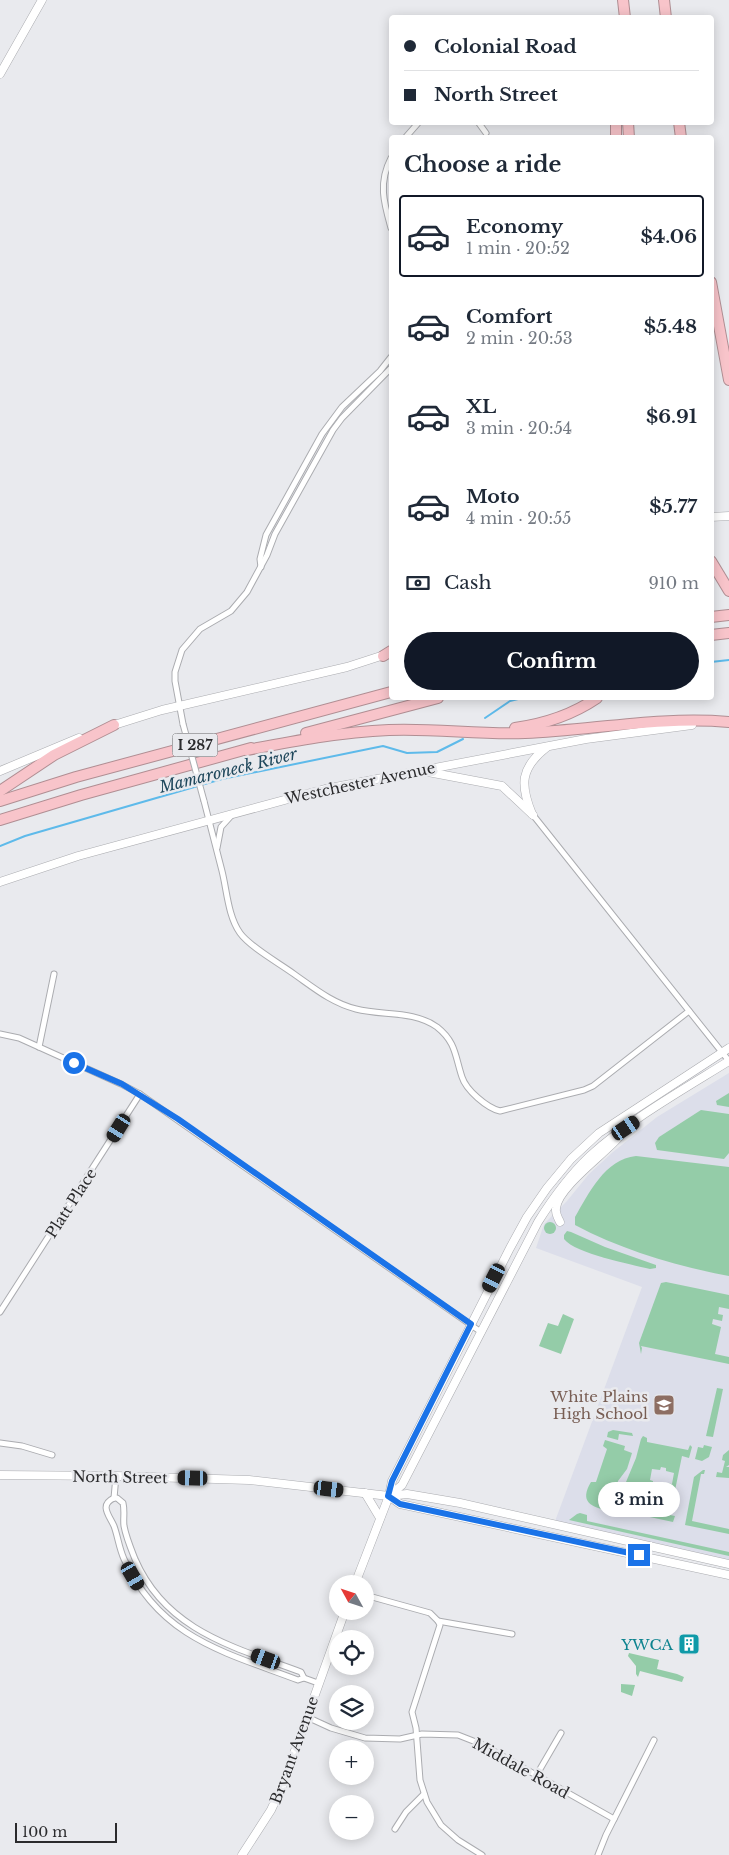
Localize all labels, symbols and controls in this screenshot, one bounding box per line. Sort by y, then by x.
text: Colonial Road [434,35,577,58]
text: North Street [434,83,558,106]
text: Choose a ride [404,151,561,178]
icon: car [406,214,451,259]
text: Economy [466,215,563,238]
text: $4.06 [640,225,697,248]
text: 1 min · 20:52 [466,238,570,258]
icon: car [406,304,451,349]
text: Comfort [466,305,553,328]
text: $5.48 [644,315,697,338]
text: 2 min · 20:53 [466,328,573,348]
icon: car [406,394,451,439]
text: XL [466,395,496,418]
text: $6.91 [646,405,697,428]
text: 3 min · 20:54 [466,418,572,438]
icon: car [406,484,451,529]
text: Moto [466,485,520,508]
text: $5.77 [649,495,697,518]
text: 4 min · 20:55 [466,508,571,528]
icon: cash [404,569,432,597]
text: Cash [444,571,491,594]
text: 910 m [648,573,699,593]
button: Confirm [404,632,699,690]
road number: I 287 [172,734,218,756]
water label: Mamaroneck River [156,743,300,797]
street label: Westchester Avenue [282,758,437,808]
route start [63,1052,85,1074]
car [104,1111,133,1145]
car [609,1113,642,1143]
street label: Platt Place [41,1165,101,1241]
car [480,1261,507,1295]
place label: White Plains High School [549,1387,648,1423]
school or university icon: White Plains High School [652,1393,676,1417]
street label: North Street [72,1467,168,1487]
car [177,1470,208,1486]
car [313,1480,344,1498]
callout: 3 min [598,1482,680,1518]
text: 3 min [614,1489,664,1509]
route end [628,1544,650,1566]
car [119,1559,146,1593]
north arrow [329,1575,374,1620]
map controls [329,1575,374,1840]
button: locate [329,1630,374,1675]
building icon: YWCA [677,1632,701,1656]
place label: YWCA [620,1635,673,1654]
car [249,1647,282,1671]
button: layers [329,1685,374,1730]
street label: Bryant Avenue [266,1694,322,1806]
street label: Middale Road [469,1734,573,1802]
button: + [329,1740,374,1785]
button: − [329,1795,374,1840]
scale bar [15,1820,118,1843]
text: 100 m [22,1823,67,1841]

